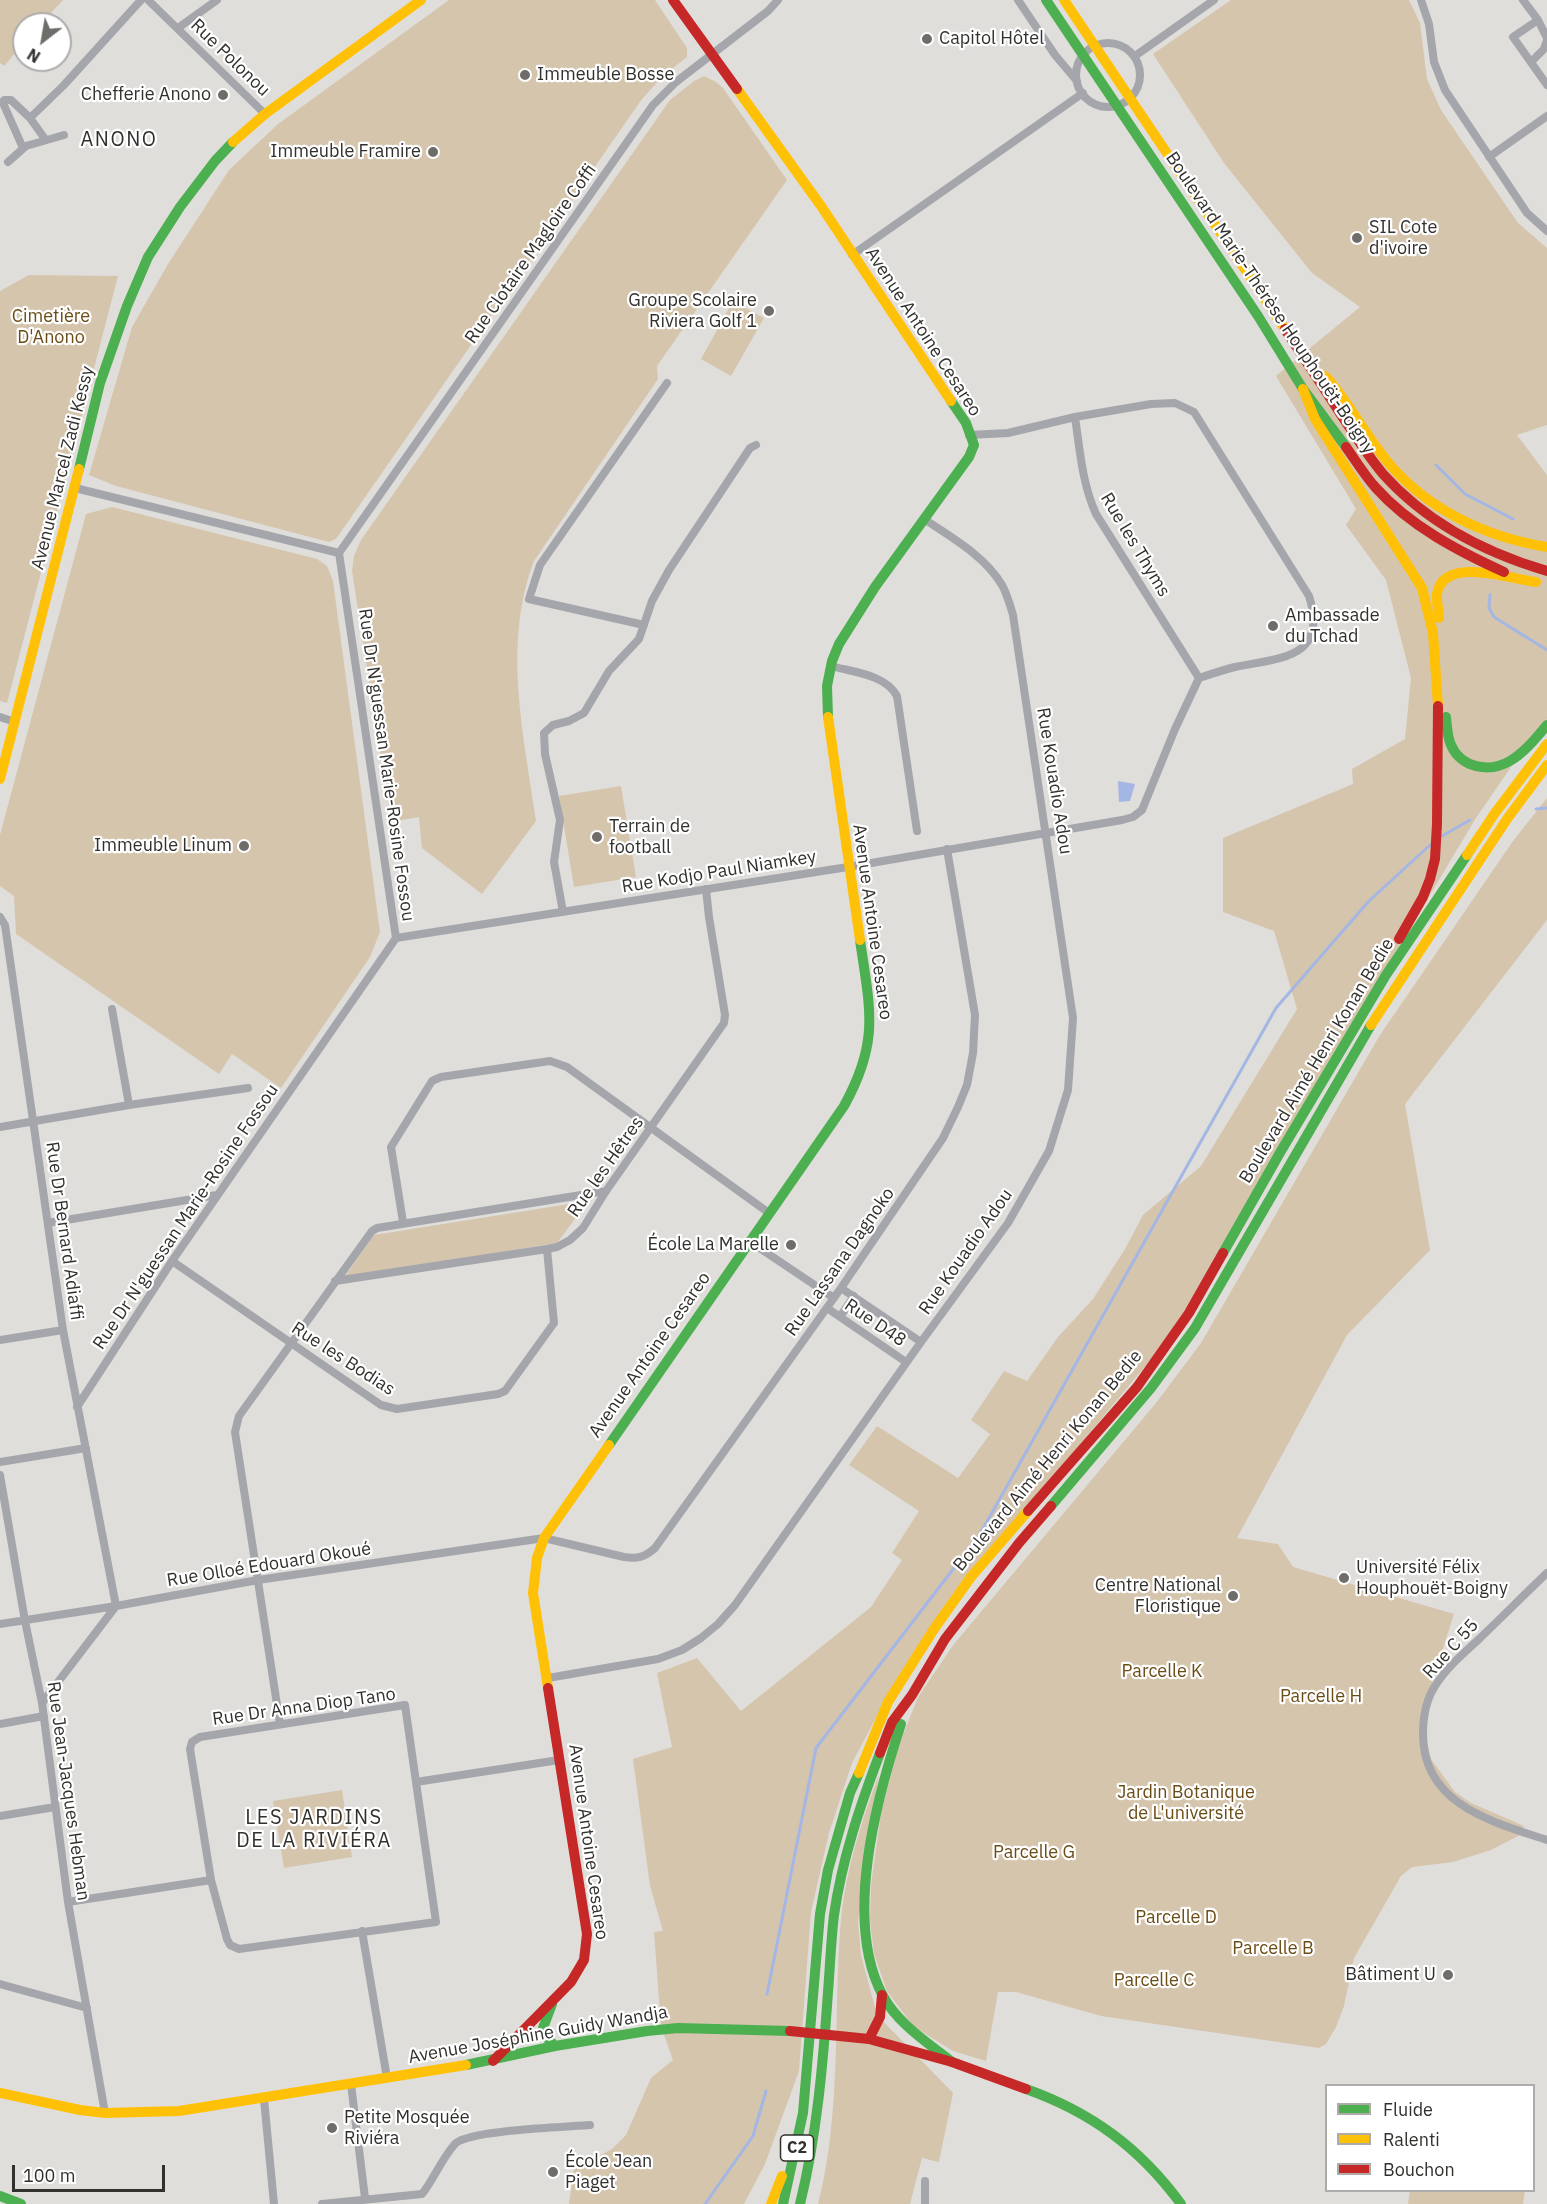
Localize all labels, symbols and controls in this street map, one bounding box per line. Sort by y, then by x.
north arrow [12,12,72,72]
street label: Rue Polonou [186,15,274,101]
place label: Capitol Hôtel [939,28,1044,50]
marker: Capitol Hôtel [920,32,934,46]
text: N [24,44,44,67]
place label: Immeuble Bosse [537,64,674,86]
marker: Immeuble Bosse [518,68,532,82]
place label: Chefferie Anono [81,84,211,106]
marker: Chefferie Anono [216,88,230,102]
district label: ANONO [81,128,157,152]
place label: Immeuble Framire [270,141,421,163]
marker: Immeuble Framire [426,145,440,159]
street label: Boulevard Marie-Thérèse Houphouët-Boigny [1161,148,1379,458]
street label: Rue Clotaire Magloire Coffi [461,160,601,348]
place label: SIL Cote d'ivoire [1369,217,1437,260]
marker: SIL Cote d'ivoire [1350,231,1364,245]
street label: Avenue Antoine Cesareo [860,243,986,421]
place label: Groupe Scolaire Riviera Golf 1 [628,290,757,332]
marker: Groupe Scolaire Riviera Golf 1 [762,304,776,318]
park label: Cimetière D'Anono [12,306,90,348]
street label: Avenue Marcel Zadi Kessy [27,364,99,572]
street label: Rue les Thyms [1095,489,1175,601]
place label: Ambassade du Tchad [1285,605,1380,648]
street label: Rue Dr N'guessan Marie-Rosine Fossou [353,607,419,923]
marker: Ambassade du Tchad [1266,619,1280,633]
street label: Rue Kouadio Adou [1032,706,1076,856]
place label: Terrain de football [609,816,690,858]
street label: Avenue Antoine Cesareo [848,823,896,1021]
marker: Terrain de football [590,830,604,844]
place label: Immeuble Linum [94,835,232,857]
marker: Immeuble Linum [237,839,251,853]
street label: Rue Kodjo Paul Niamkey [620,846,818,898]
street label: Boulevard Aimé Henri Konan Bedie [1235,935,1399,1187]
street label: Rue Dr N'guessan Marie-Rosine Fossou [89,1080,283,1354]
street label: Rue les Hêtres [563,1113,649,1221]
street label: Rue Dr Bernard Adiaffi [41,1140,87,1322]
street label: Rue Lassana Dagnoko [781,1184,899,1340]
street label: Rue Kouadio Adou [915,1185,1017,1319]
place label: École La Marelle [648,1234,779,1256]
marker: École La Marelle [784,1238,798,1252]
street label: Avenue Antoine Cesareo [585,1268,715,1442]
street label: Rue D48 [840,1295,910,1351]
street label: Rue les Bodias [287,1318,399,1400]
street label: Boulevard Aimé Henri Konan Bedie [949,1346,1147,1576]
street label: Rue Olloé Edouard Okoué [165,1538,373,1592]
place label: Université Félix Houphouët-Boigny [1356,1557,1508,1600]
marker: Université Félix Houphouët-Boigny [1337,1571,1351,1585]
place label: Centre National Floristique [1095,1575,1221,1618]
marker: Centre National Floristique [1226,1589,1240,1603]
street label: Rue C 55 [1419,1615,1483,1683]
park label: Parcelle K [1122,1661,1202,1683]
street label: Rue Jean-Jacques Hebman [42,1680,94,1902]
street label: Rue Dr Anna Diop Tano [211,1683,397,1731]
park label: Parcelle H [1280,1686,1362,1708]
street label: Avenue Antoine Cesareo [564,1743,612,1941]
park label: Jardin Botanique de L'université [1117,1782,1255,1824]
district label: LES JARDINS DE LA RIVIÉRA [236,1806,392,1853]
park label: Parcelle G [993,1842,1075,1864]
park label: Parcelle D [1135,1907,1217,1929]
park label: Parcelle B [1232,1938,1314,1960]
place label: Bâtiment U [1345,1964,1436,1986]
marker: Bâtiment U [1441,1968,1455,1982]
park label: Parcelle C [1114,1970,1194,1992]
street label: Avenue Joséphine Guidy Wandja [407,2002,669,2068]
legend [1325,2084,1535,2192]
text: Fluide [1383,2098,1433,2121]
place label: Petite Mosquée Riviéra [344,2107,470,2150]
marker: Petite Mosquée Riviéra [325,2121,339,2135]
text: Ralenti [1383,2128,1440,2151]
road number: C2 [780,2135,814,2161]
place label: École Jean Piaget [565,2151,652,2194]
scale bar [15,2153,168,2191]
text: Bouchon [1383,2158,1455,2181]
text: 100 m [23,2164,75,2187]
marker: École Jean Piaget [546,2165,560,2179]

